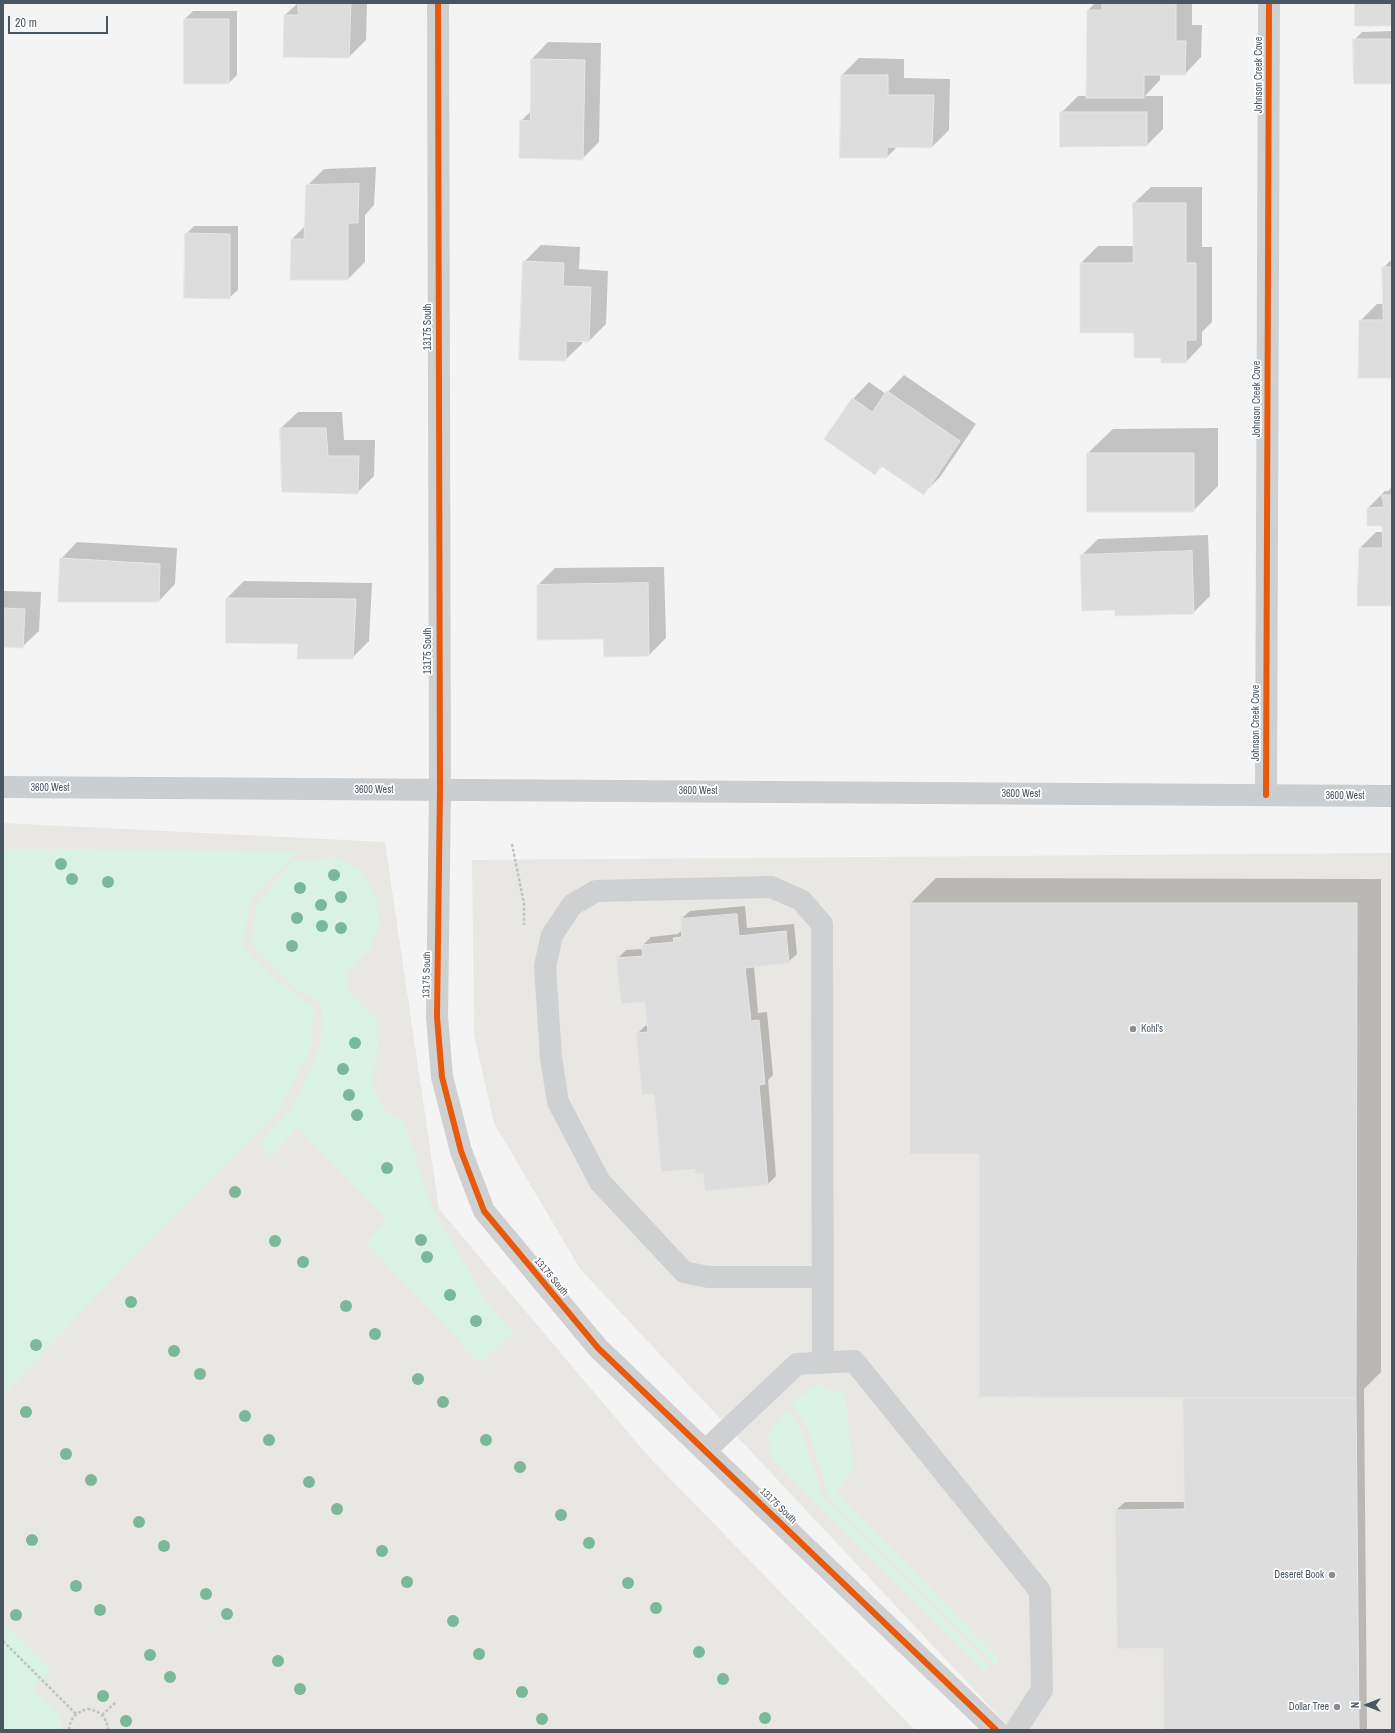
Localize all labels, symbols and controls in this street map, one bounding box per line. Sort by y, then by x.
scale bar [10,8,110,34]
text: 20 m [15,15,37,31]
street label: Johnson Creek Cove [1253,37,1265,113]
street label: 13175 South [422,304,434,350]
street label: Johnson Creek Cove [1251,361,1263,437]
street label: 13175 South [422,628,434,674]
street label: Johnson Creek Cove [1250,685,1262,761]
street label: 3600 West [30,782,70,794]
street label: 3600 West [354,784,394,796]
street label: 3600 West [678,785,718,797]
street label: 3600 West [1001,788,1041,800]
street label: 3600 West [1325,790,1365,802]
street label: 13175 South [421,952,433,998]
place label: Kohl's [1141,1023,1163,1035]
marker: Kohl's [1128,1024,1138,1034]
street label: 13175 South [531,1255,571,1299]
street label: 13175 South [757,1486,799,1526]
place label: Deseret Book [1274,1569,1324,1581]
marker: Deseret Book [1327,1570,1337,1580]
north arrow [1347,1685,1387,1725]
place label: Dollar Tree [1289,1701,1329,1713]
marker: Dollar Tree [1332,1702,1342,1712]
text: N [1348,1702,1362,1708]

